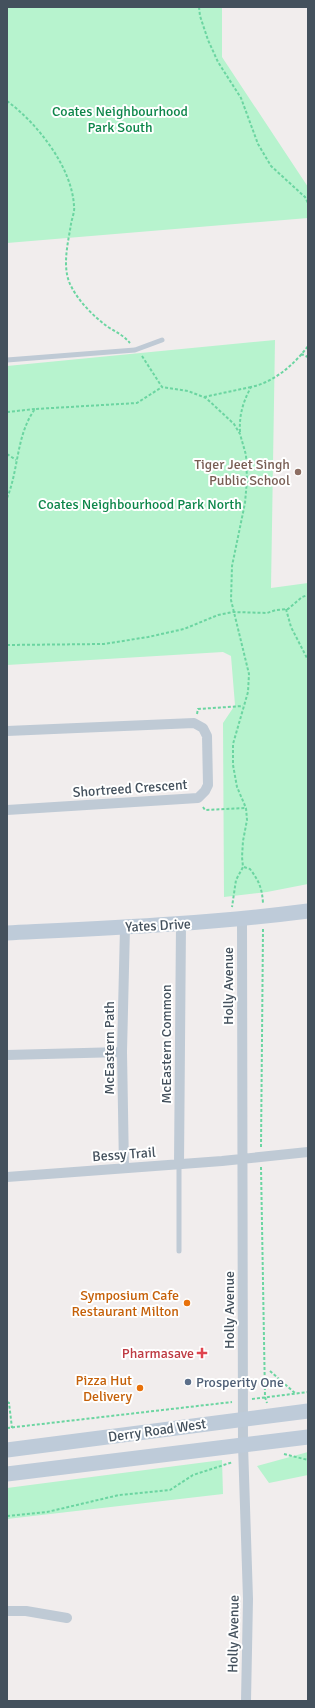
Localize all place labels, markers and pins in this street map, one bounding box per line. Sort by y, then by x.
place label: Tiger Jeet Singh Public School [194,456,290,489]
marker: Tiger Jeet Singh Public School [293,467,303,477]
place label: Symposium Cafe Restaurant Milton [72,1287,179,1320]
marker: Symposium Cafe Restaurant Milton [182,1298,192,1308]
place label: Pharmasave [122,1345,194,1362]
marker: Pharmasave [197,1348,207,1358]
place label: Pizza Hut Delivery [76,1372,132,1405]
place label: Prosperity One [196,1374,284,1391]
marker: Prosperity One [183,1377,193,1387]
marker: Pizza Hut Delivery [135,1383,145,1393]

